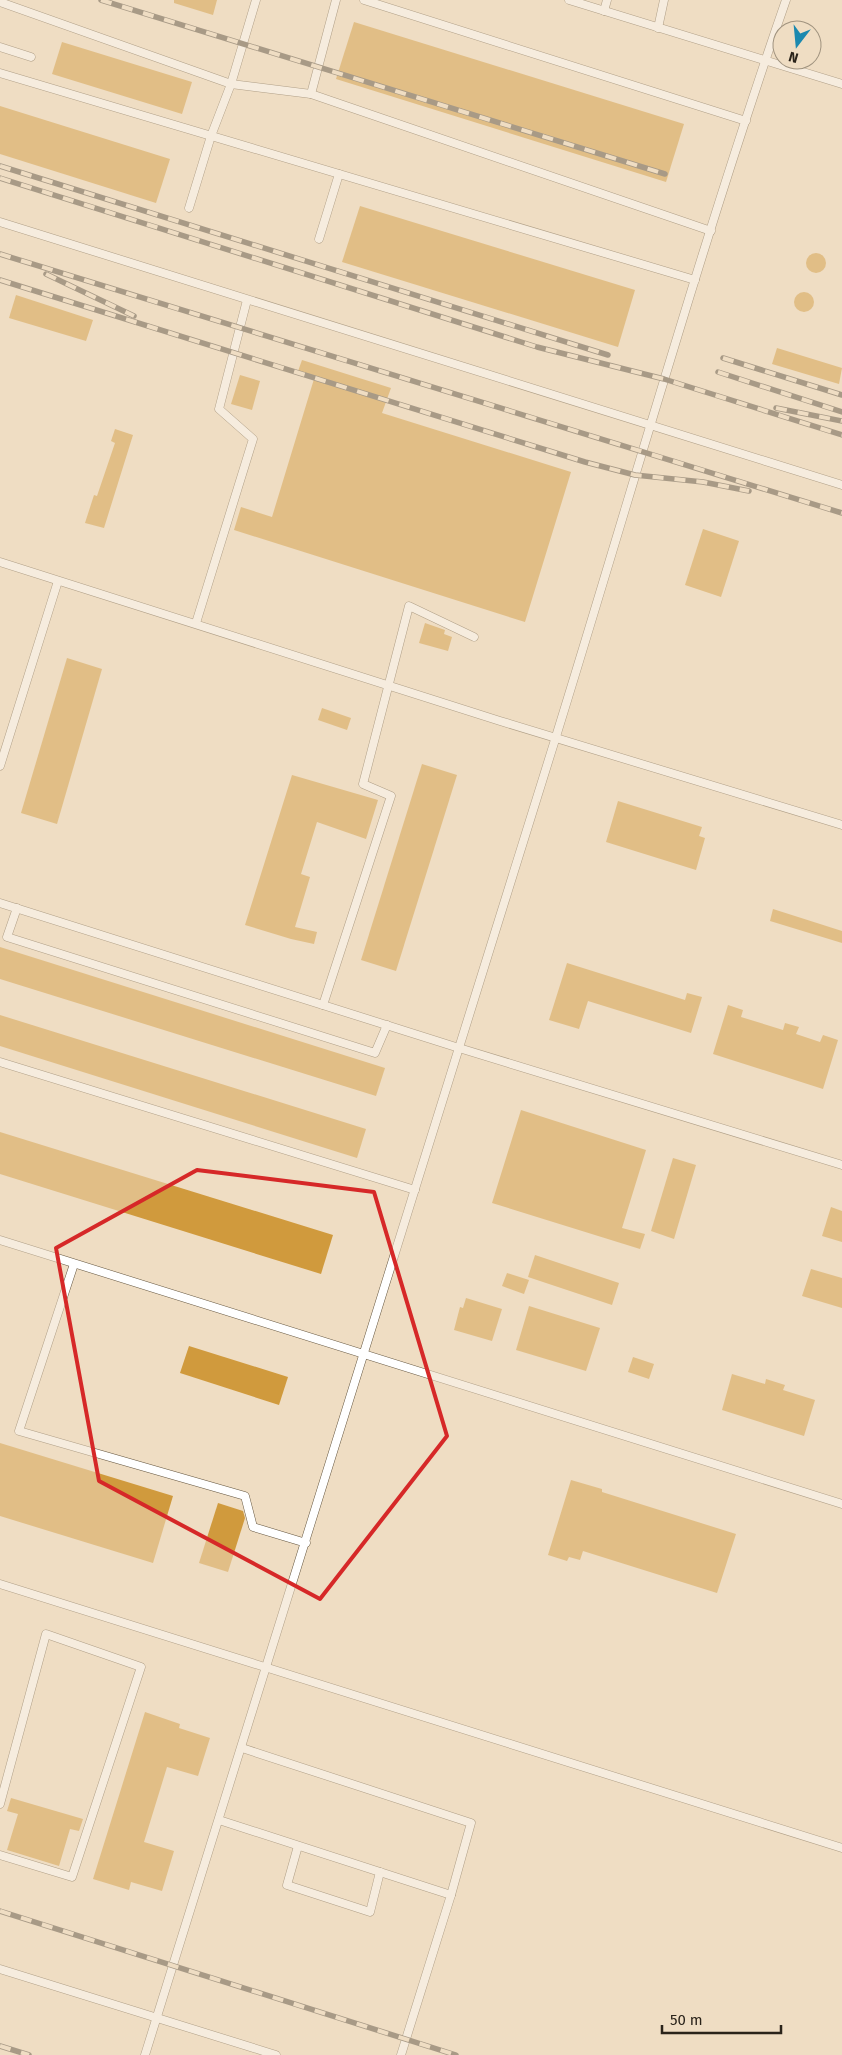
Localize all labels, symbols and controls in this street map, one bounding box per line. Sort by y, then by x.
north arrow [772,20,822,70]
text: N [787,48,800,66]
scale bar [662,2002,781,2034]
text: 50 m [670,2011,703,2029]

